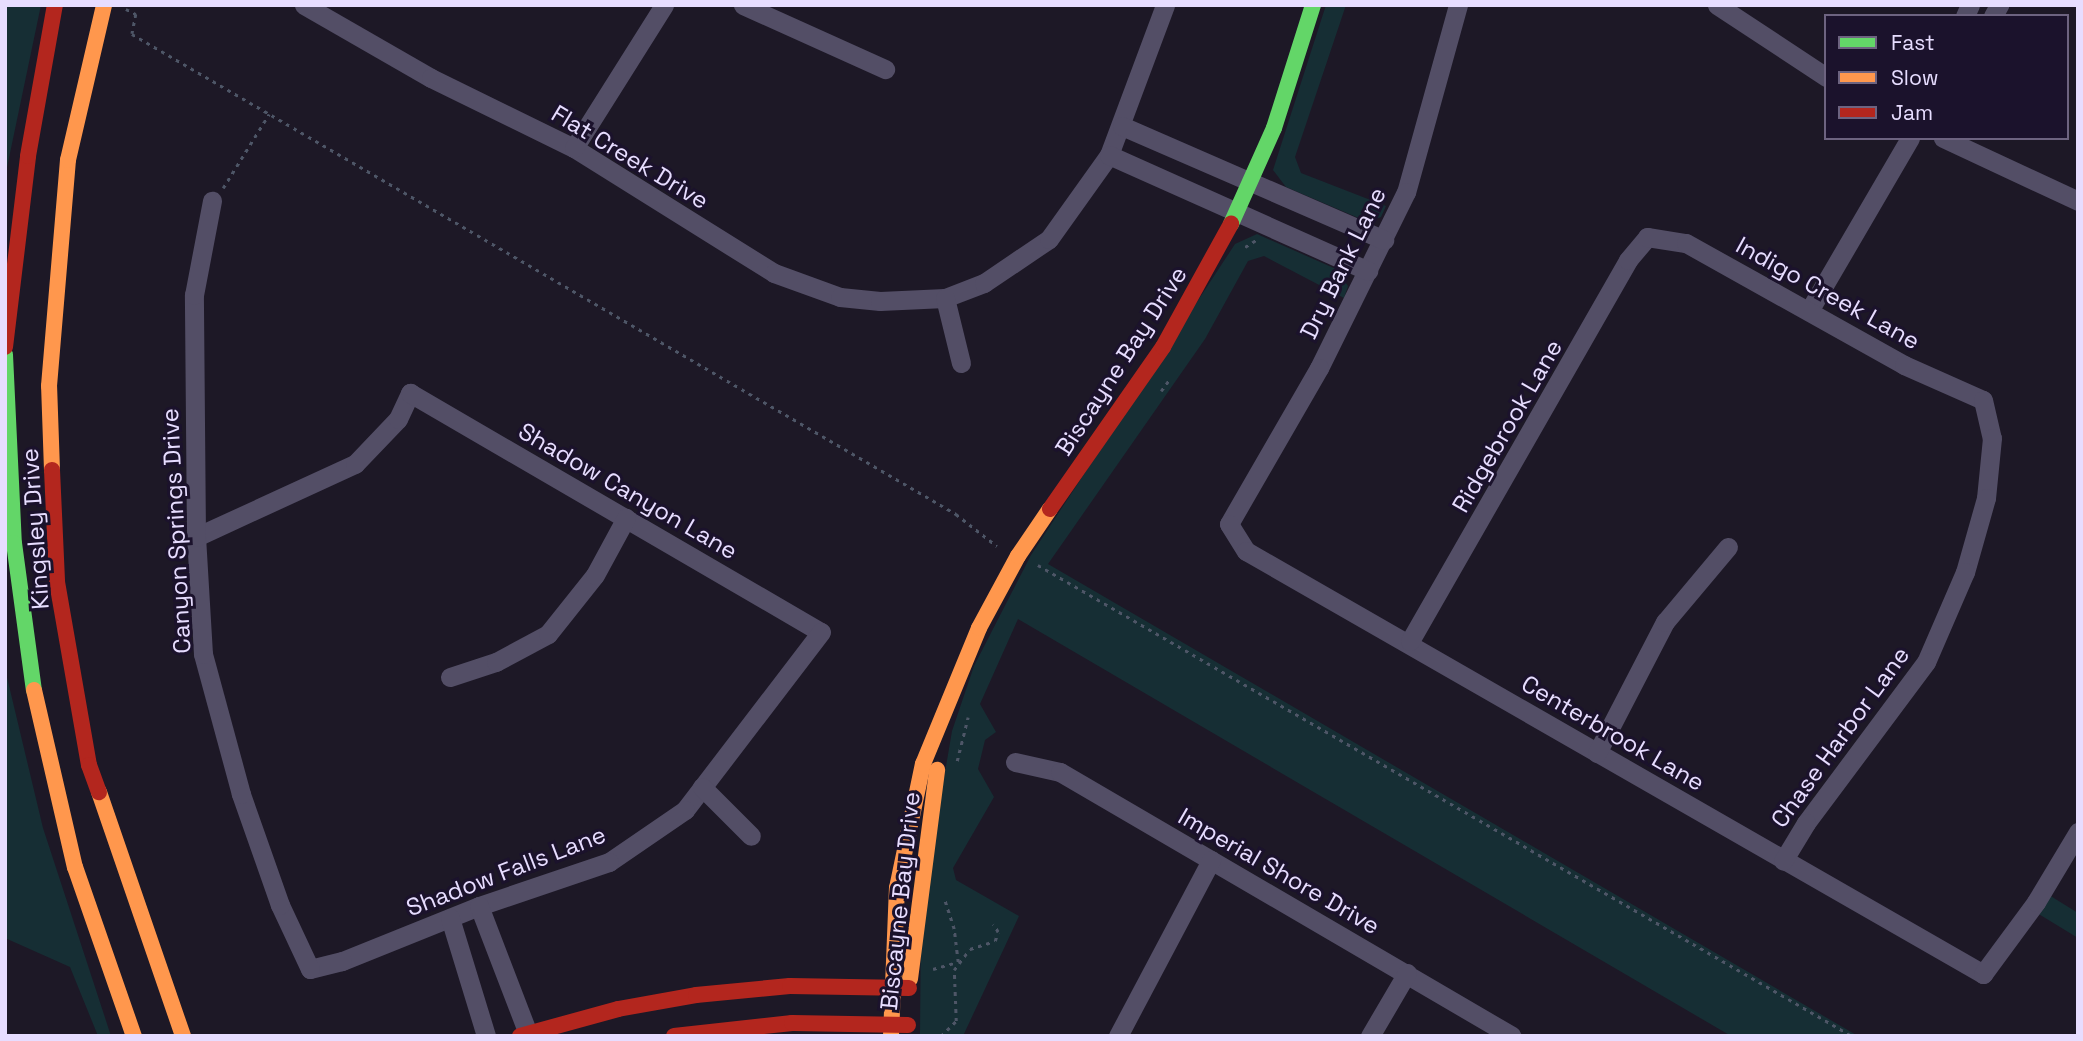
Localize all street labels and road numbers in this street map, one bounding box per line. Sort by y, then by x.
street label: Flat Creek Drive [546,99,714,215]
street label: Dry Bank Lane [1294,182,1392,344]
street label: Indigo Creek Lane [1731,231,1925,355]
street label: Biscayne Bay Drive [1049,261,1193,461]
street label: Ridgebrook Lane [1446,334,1568,518]
street label: Canyon Springs Drive [155,408,197,654]
street label: Shadow Canyon Lane [513,416,743,566]
street label: Kingsley Drive [15,447,55,611]
street label: Chase Harbor Lane [1765,641,1915,833]
street label: Centerbrook Lane [1516,669,1710,797]
street label: Biscayne Bay Drive [874,790,926,1012]
street label: Imperial Shore Drive [1173,802,1385,940]
street label: Shadow Falls Lane [402,820,610,922]

